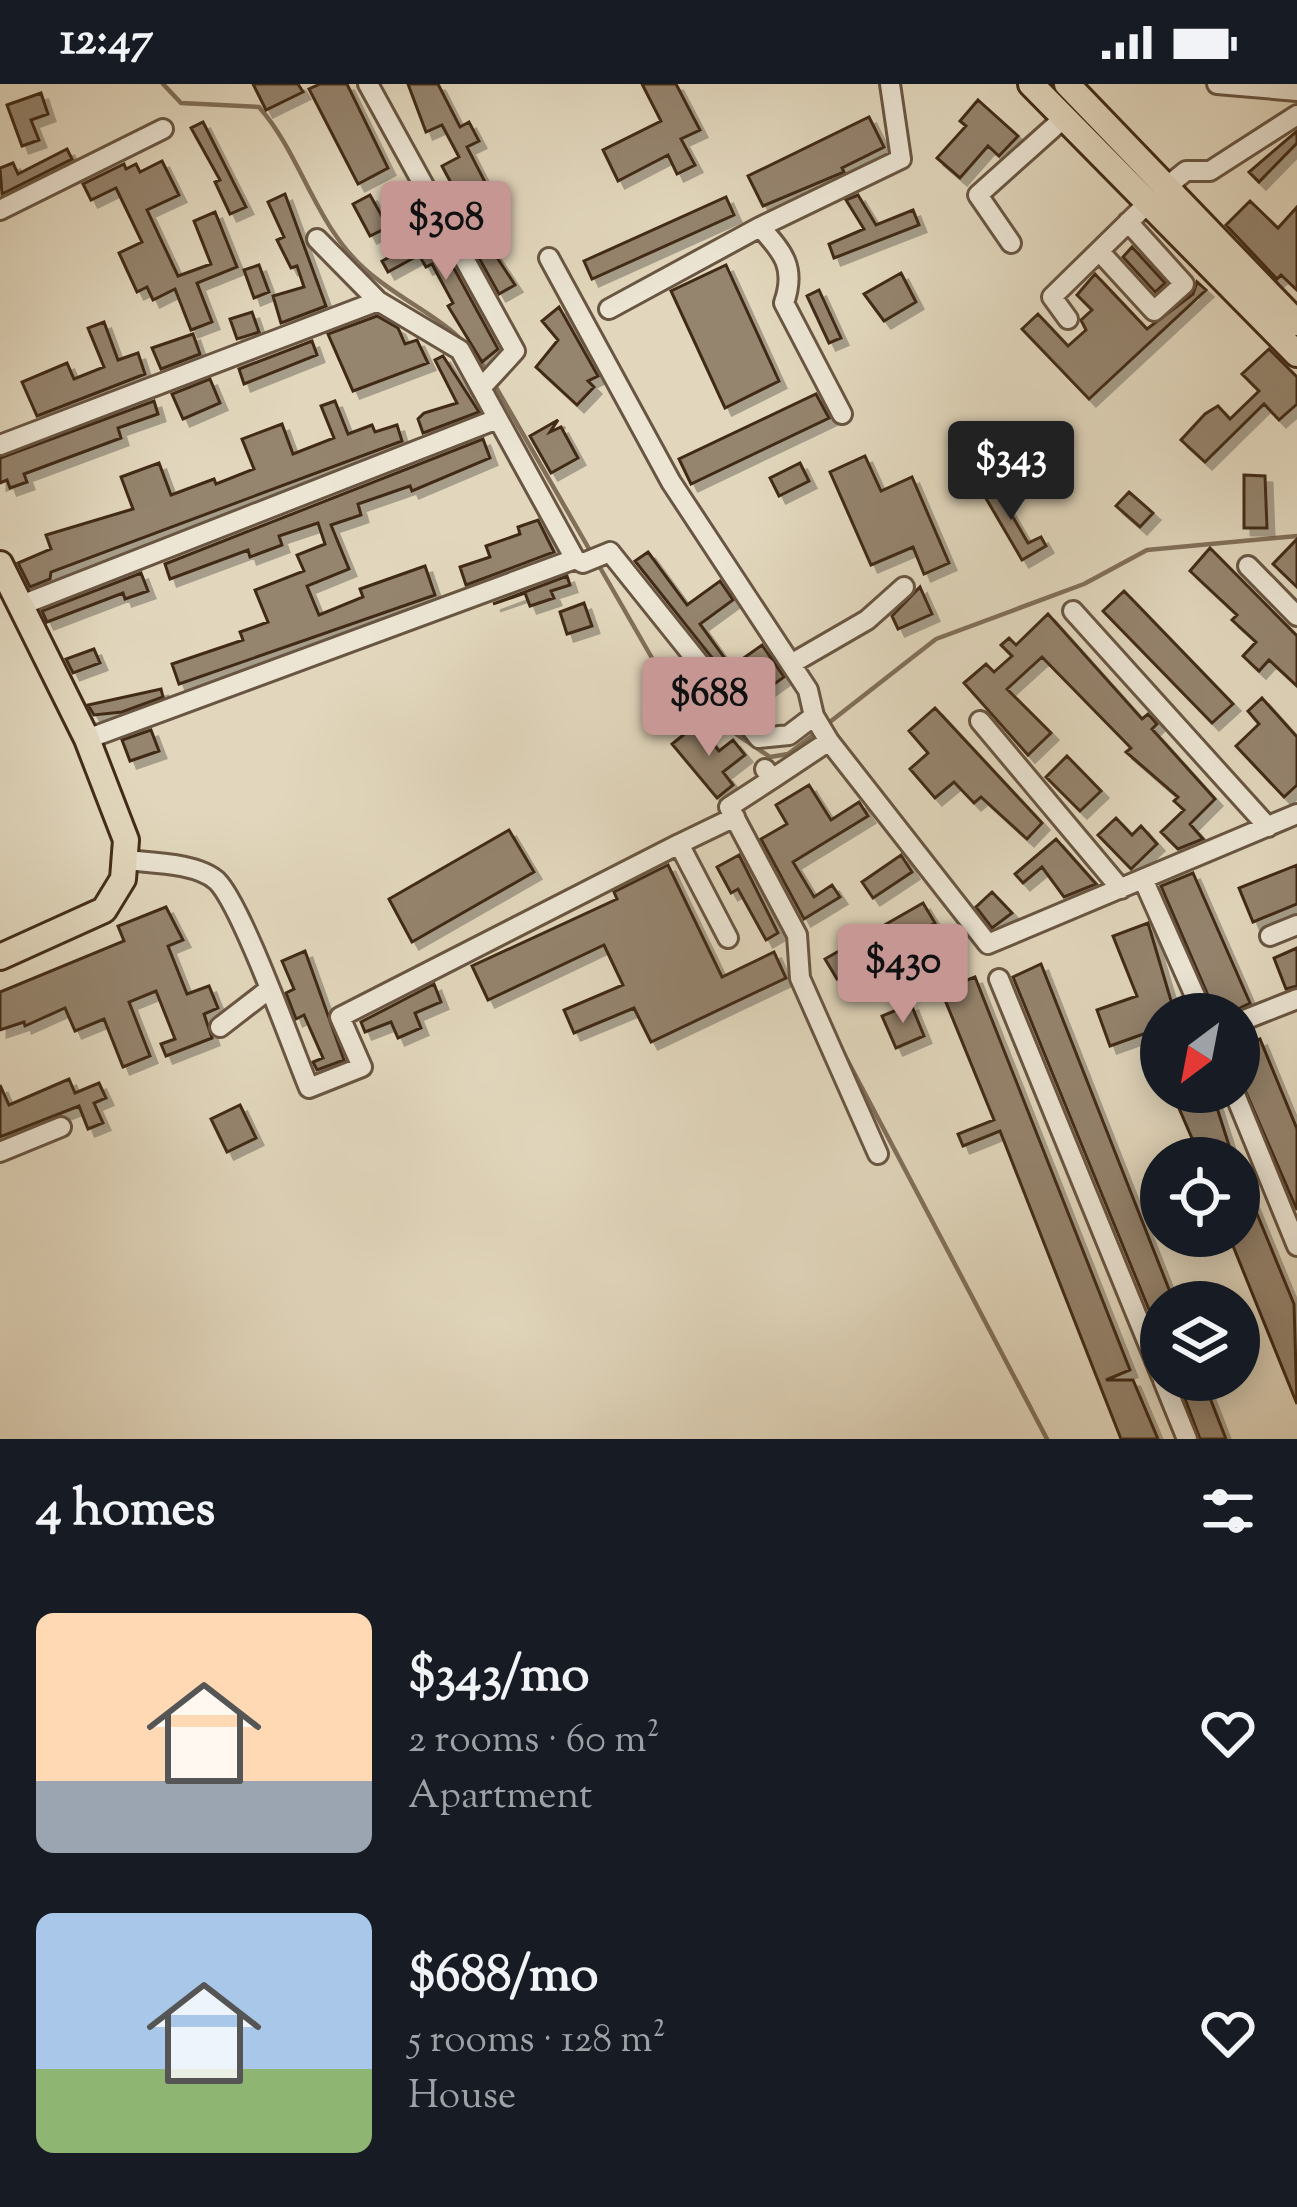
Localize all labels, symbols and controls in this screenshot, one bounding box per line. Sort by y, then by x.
text: 12:47 [60,10,153,75]
pin: $308 [375,181,517,283]
text: $308 [408,192,484,248]
pin: $343 [940,421,1082,523]
text: $343 [975,432,1047,488]
pin: $688 [638,657,780,759]
text: $688 [669,668,749,724]
pin: $430 [832,924,974,1026]
text: $430 [865,935,941,991]
north arrow [1140,993,1260,1113]
map controls [1140,993,1260,1401]
button: locate [1140,1137,1260,1257]
button: layers [1140,1281,1260,1401]
text: 4 homes [36,1475,215,1548]
icon: filters [1195,1478,1261,1544]
text: $343/mo [408,1641,589,1714]
icon: home [132,1661,276,1805]
icon: heart [1195,1700,1261,1766]
text: 2 rooms · 60 m² [408,1714,660,1770]
text: Apartment [408,1770,592,1826]
text: $688/mo [408,1941,598,2014]
icon: home [132,1961,276,2105]
icon: heart [1195,2000,1261,2066]
text: 5 rooms · 128 m² [408,2014,666,2070]
text: House [408,2070,516,2126]

